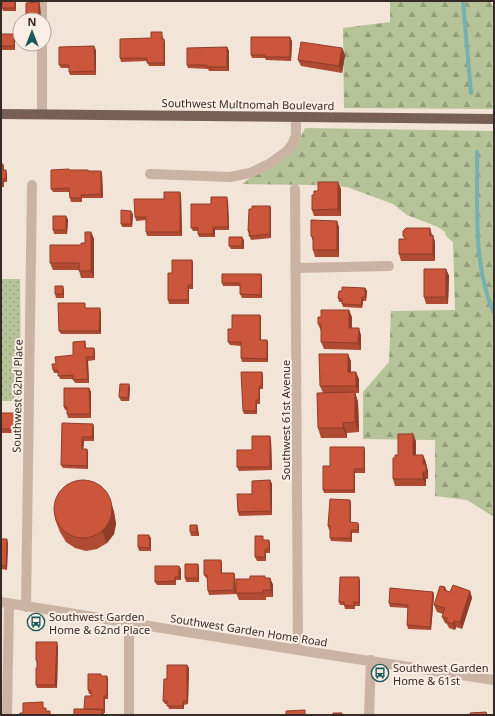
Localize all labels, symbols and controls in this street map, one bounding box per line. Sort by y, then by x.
north arrow [12,12,52,52]
text: N [28,14,36,29]
street label: Southwest Multnomah Boulevard [162,95,334,113]
street label: Southwest 62nd Place [9,339,25,453]
street label: Southwest 61st Avenue [278,360,293,480]
place label: Southwest Garden Home & 62nd Place [49,609,150,637]
street label: Southwest Garden Home Road [169,610,329,650]
bus stop icon: Southwest Garden Home & 62nd Place [26,612,46,632]
place label: Southwest Garden Home & 61st [393,660,488,688]
bus stop icon: Southwest Garden Home & 61st [370,663,390,683]

